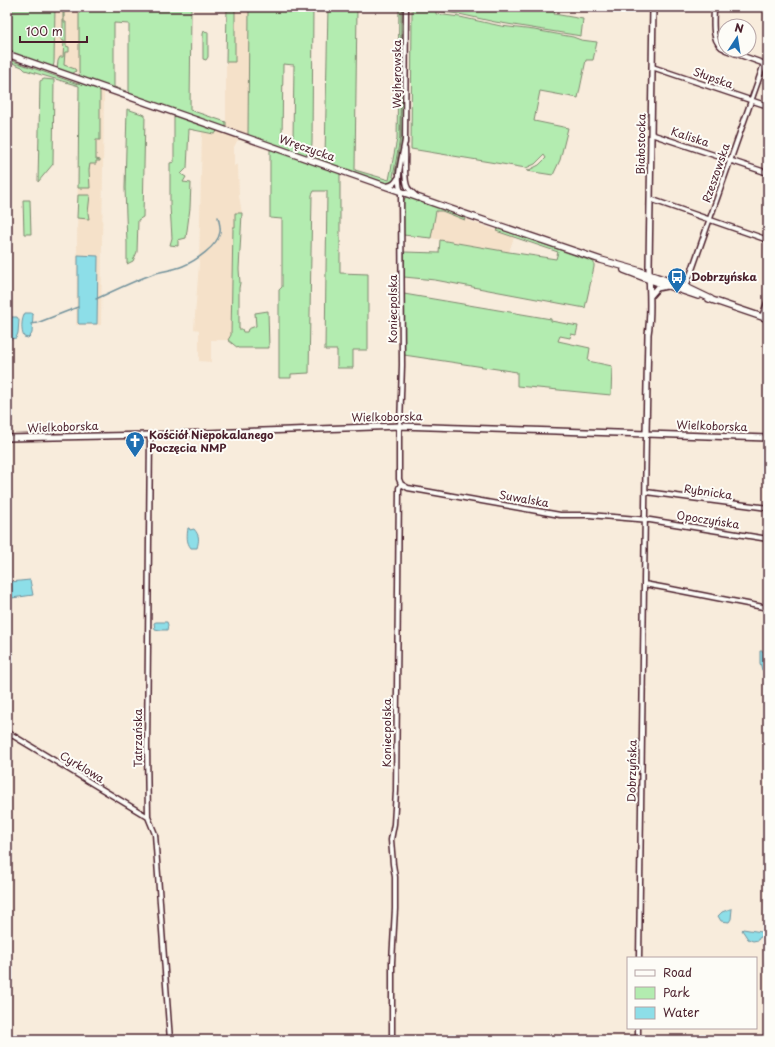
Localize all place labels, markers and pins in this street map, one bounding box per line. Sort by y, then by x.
bus stop icon: Dobrzyńska [666,266,688,294]
place label: Dobrzyńska [691,268,757,285]
place label: Kościół Niepokalanego Poczęcia NMP [149,426,274,456]
church icon: Kościół Niepokalanego Poczęcia NMP [124,430,146,458]

